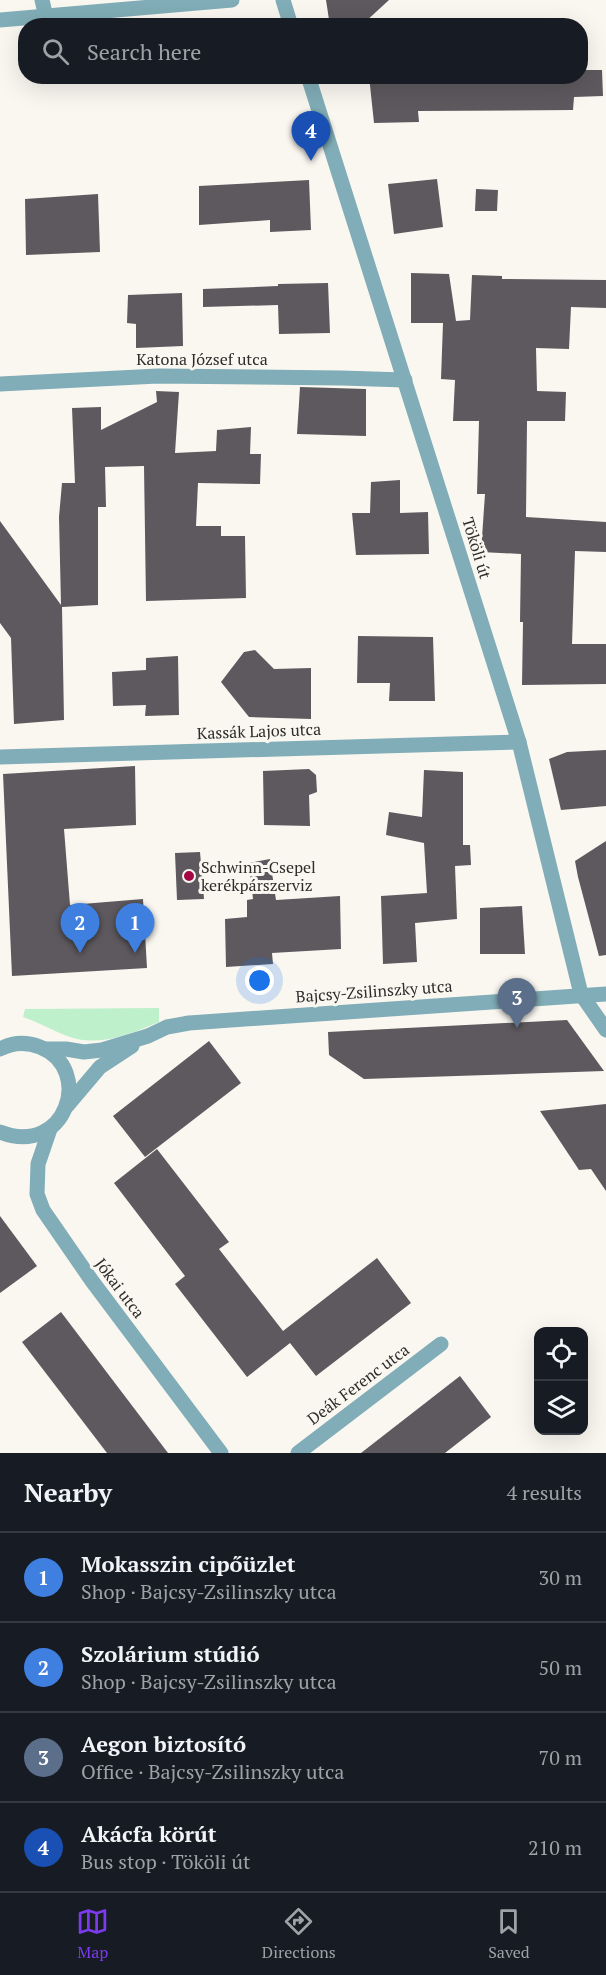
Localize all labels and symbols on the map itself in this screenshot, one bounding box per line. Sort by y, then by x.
pin: 4 [292,112,330,161]
street label: Katona József utca [136,348,268,370]
street label: Tököli út [457,515,497,582]
street label: Kassák Lajos utca [197,718,321,744]
place label: Schwinn-Csepel kerékpárszerviz [201,856,316,896]
marker: Schwinn-Csepel kerékpárszerviz [182,869,196,883]
pin: 2 [60,904,100,953]
pin: 1 [116,904,154,953]
your location [245,966,274,995]
street label: Bajcsy-Zsilinszky utca [295,975,453,1007]
pin: 3 [498,978,536,1028]
street label: Jókai utca [90,1253,150,1323]
street label: Deák Ferenc utca [303,1338,413,1430]

